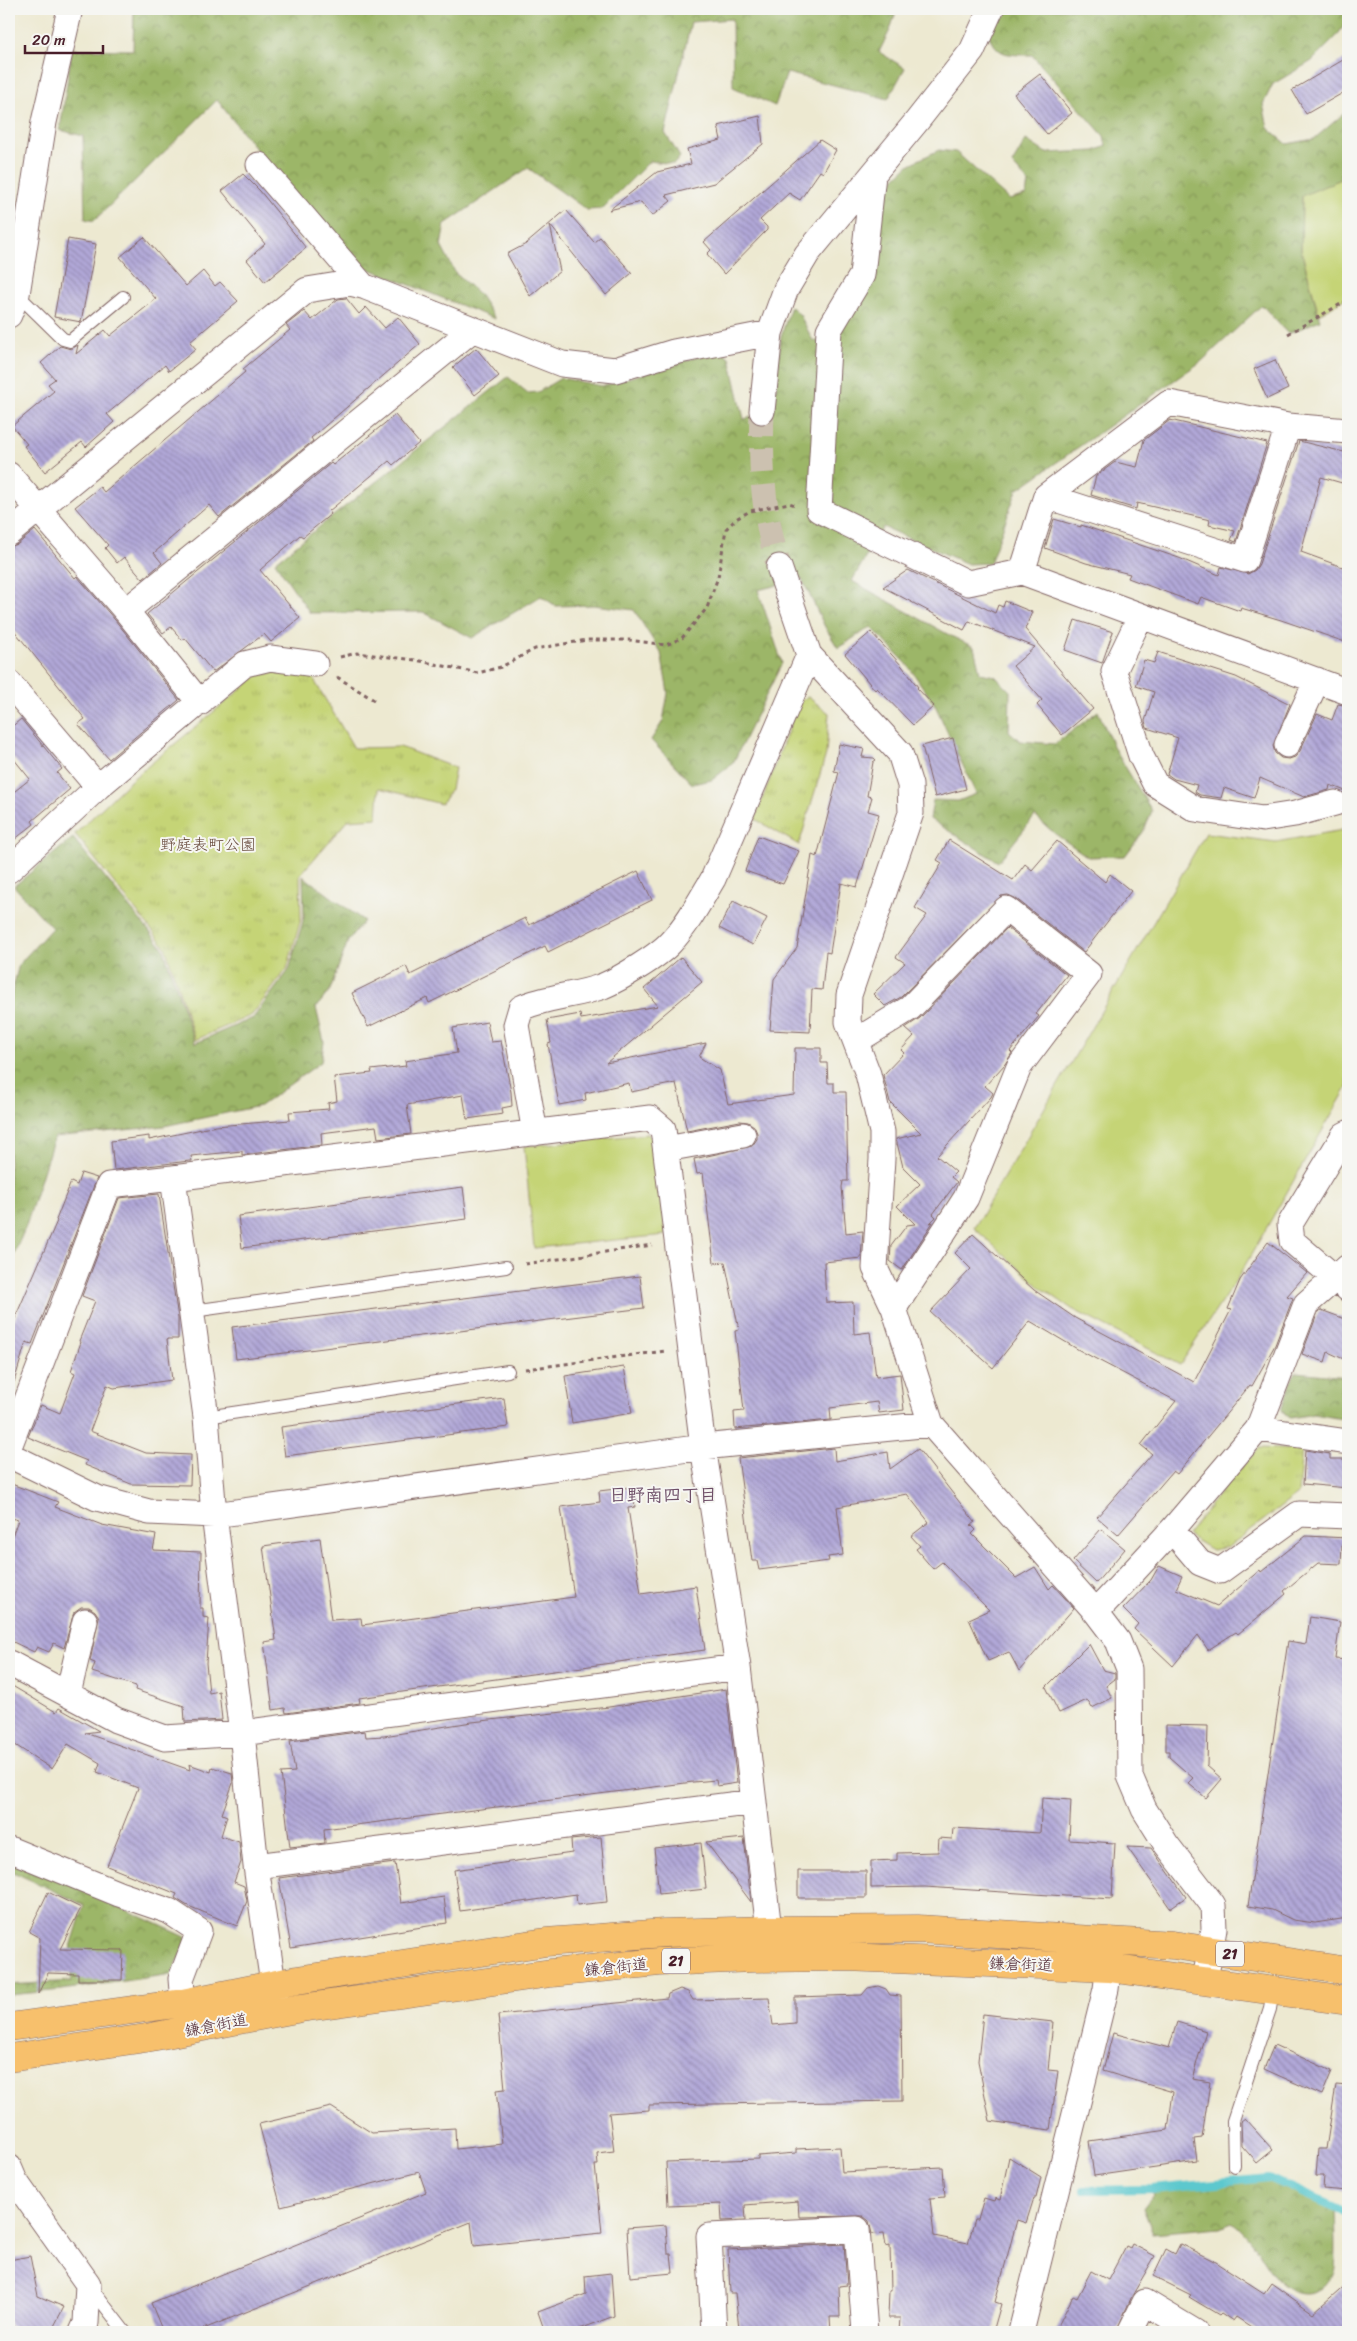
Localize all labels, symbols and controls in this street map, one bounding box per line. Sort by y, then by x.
scale bar [25,22,102,54]
text: 20 m [32,27,66,53]
park label: 野庭表町公園 [160,830,256,859]
district label: 日野南四丁目 [609,1479,717,1511]
road number: 21 [1216,1942,1244,1966]
road number: 21 [662,1948,690,1974]
street label: 鎌倉街道 [989,1948,1053,1980]
street label: 鎌倉街道 [583,1949,649,1985]
street label: 鎌倉街道 [182,2005,250,2045]

